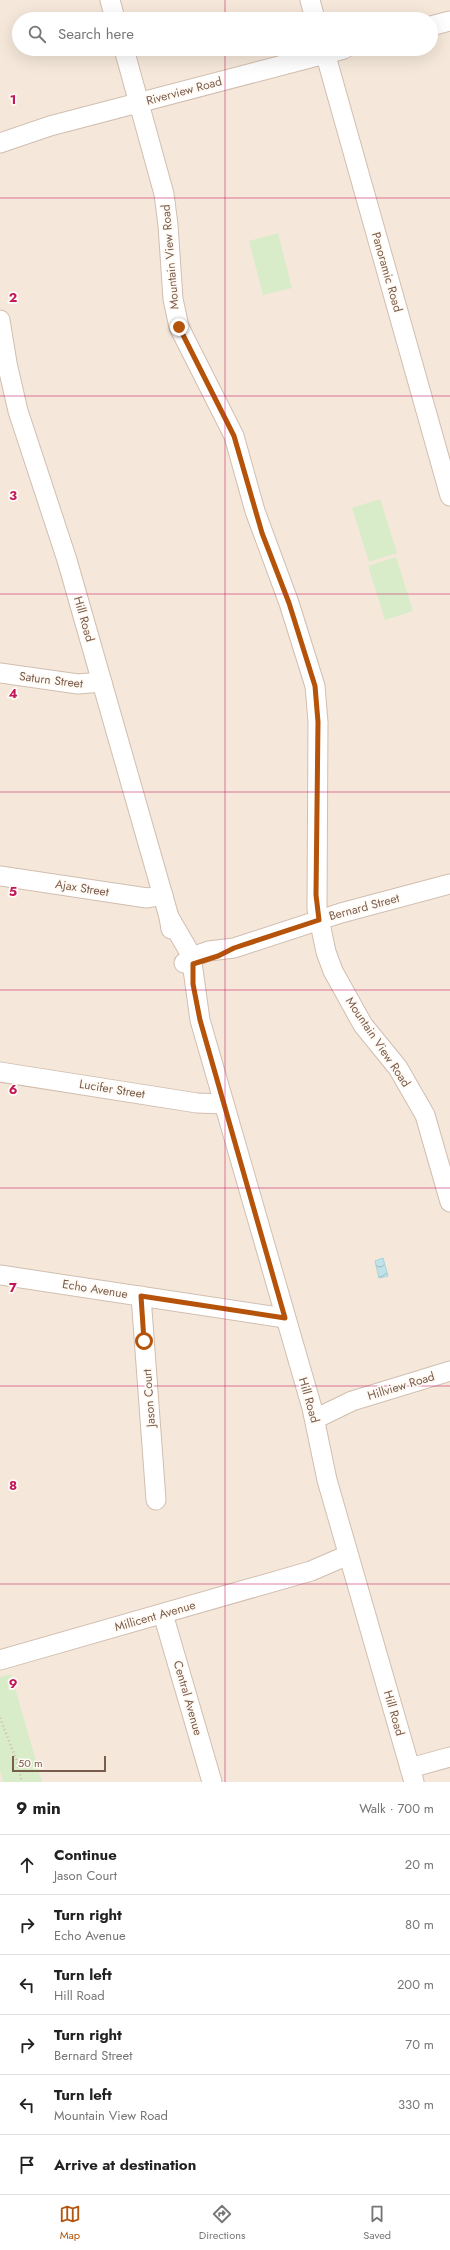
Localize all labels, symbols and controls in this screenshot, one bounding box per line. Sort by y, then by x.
search box [12,12,438,56]
icon: search [26,23,48,45]
text: Search here [58,23,134,45]
street label: Riverview Road [144,72,224,110]
text: 1 [10,90,16,109]
street label: Mountain View Road [156,204,184,310]
street label: Panoramic Road [367,230,407,314]
text: 2 [9,288,17,307]
route end [170,318,188,336]
text: 3 [9,486,17,505]
street label: Hill Road [69,594,99,644]
street label: Saturn Street [18,667,84,693]
text: 4 [8,684,18,703]
street label: Ajax Street [54,875,110,901]
text: 5 [9,882,17,901]
street label: Bernard Street [327,889,401,925]
street label: Mountain View Road [341,993,415,1091]
street label: Lucifer Street [78,1075,146,1103]
text: 6 [9,1080,18,1099]
street label: Echo Avenue [61,1275,129,1303]
text: 7 [9,1278,17,1297]
route start [135,1332,153,1350]
street label: Hillview Road [365,1367,437,1405]
street label: Jason Court [138,1368,160,1430]
street label: Hill Road [294,1375,324,1425]
text: 8 [9,1476,17,1495]
street label: Millicent Avenue [112,1596,198,1636]
street label: Central Avenue [169,1658,207,1738]
text: 9 [9,1674,18,1693]
street label: Hill Road [379,1688,409,1738]
scale bar [12,1754,106,1773]
text: 50 m [18,1755,43,1771]
text: 9 min [16,1796,61,1820]
text: Walk · 700 m [359,1799,434,1818]
text: Continue [54,1844,117,1866]
icon: ahead [16,1854,38,1876]
text: 20 m [405,1855,434,1874]
text: Jason Court [54,1866,117,1885]
text: Turn right [54,1904,122,1926]
icon: right [16,1914,38,1936]
text: 80 m [405,1915,434,1934]
text: Echo Avenue [54,1926,126,1945]
text: Turn left [54,1964,112,1986]
icon: left [16,1974,38,1996]
text: 200 m [397,1975,434,1994]
text: Hill Road [54,1986,105,2005]
text: Turn right [54,2024,122,2046]
icon: right [16,2034,38,2056]
text: 70 m [405,2035,434,2054]
text: Bernard Street [54,2046,132,2065]
text: Turn left [54,2084,112,2106]
icon: left [16,2094,38,2116]
text: 330 m [398,2095,434,2114]
text: Mountain View Road [54,2106,168,2125]
icon: arrive [16,2154,38,2176]
text: Arrive at destination [54,2154,196,2176]
tab: Map [59,2203,81,2243]
tab: Directions [199,2203,245,2243]
tab: Saved [363,2203,391,2243]

